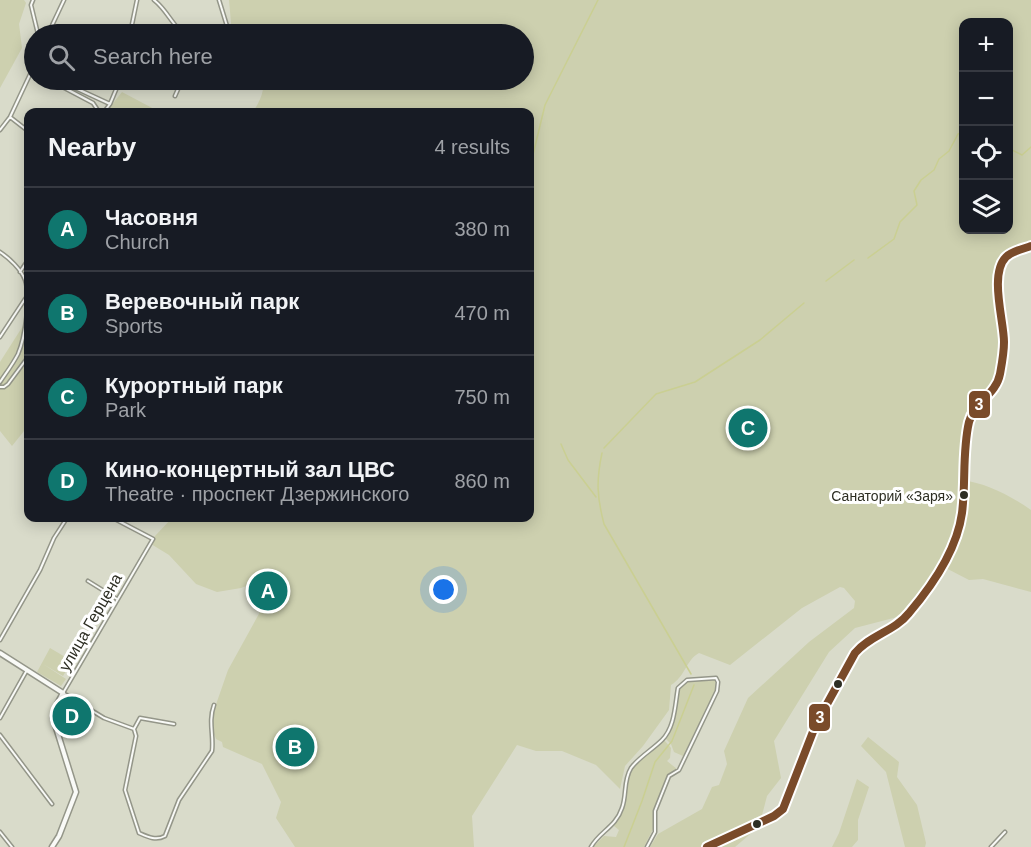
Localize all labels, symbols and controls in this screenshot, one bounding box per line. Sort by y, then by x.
map controls [959,18,1013,234]
button: + [959,18,1013,72]
search box [24,24,534,90]
icon: search [45,41,78,74]
text: Search here [93,44,213,69]
button: − [959,72,1013,126]
button: locate [959,126,1013,180]
text: Nearby [48,132,136,162]
text: 4 results [434,136,510,158]
button: layers [959,180,1013,234]
text: Часовня [105,205,198,230]
text: A [60,218,75,240]
text: 380 m [454,218,510,240]
text: Church [105,231,169,253]
text: Веревочный парк [105,289,299,314]
text: B [60,302,75,324]
text: 470 m [454,302,510,324]
text: Sports [105,315,163,337]
text: Курортный парк [105,373,283,398]
text: C [60,386,75,408]
text: 750 m [454,386,510,408]
line badge: 3 [968,390,991,419]
text: 3 [975,396,984,413]
text: Park [105,399,146,421]
pin: C [728,406,768,450]
text: Кино-концертный зал ЦВС [105,457,395,482]
text: D [60,470,75,492]
text: 860 m [454,470,510,492]
text: Theatre · проспект Дзержинского [105,483,410,505]
place label: Санаторий «Заря» [831,488,953,504]
marker: Санаторий «Заря» [958,489,970,501]
pin: A [248,568,288,614]
street label: улица Герцена [56,571,125,674]
your location [429,575,458,604]
unlabelled marker [832,678,844,690]
pin: D [52,694,92,738]
line badge: 3 [808,703,831,732]
text: 3 [816,709,825,726]
pin: B [276,724,314,770]
unlabelled marker [751,818,763,830]

